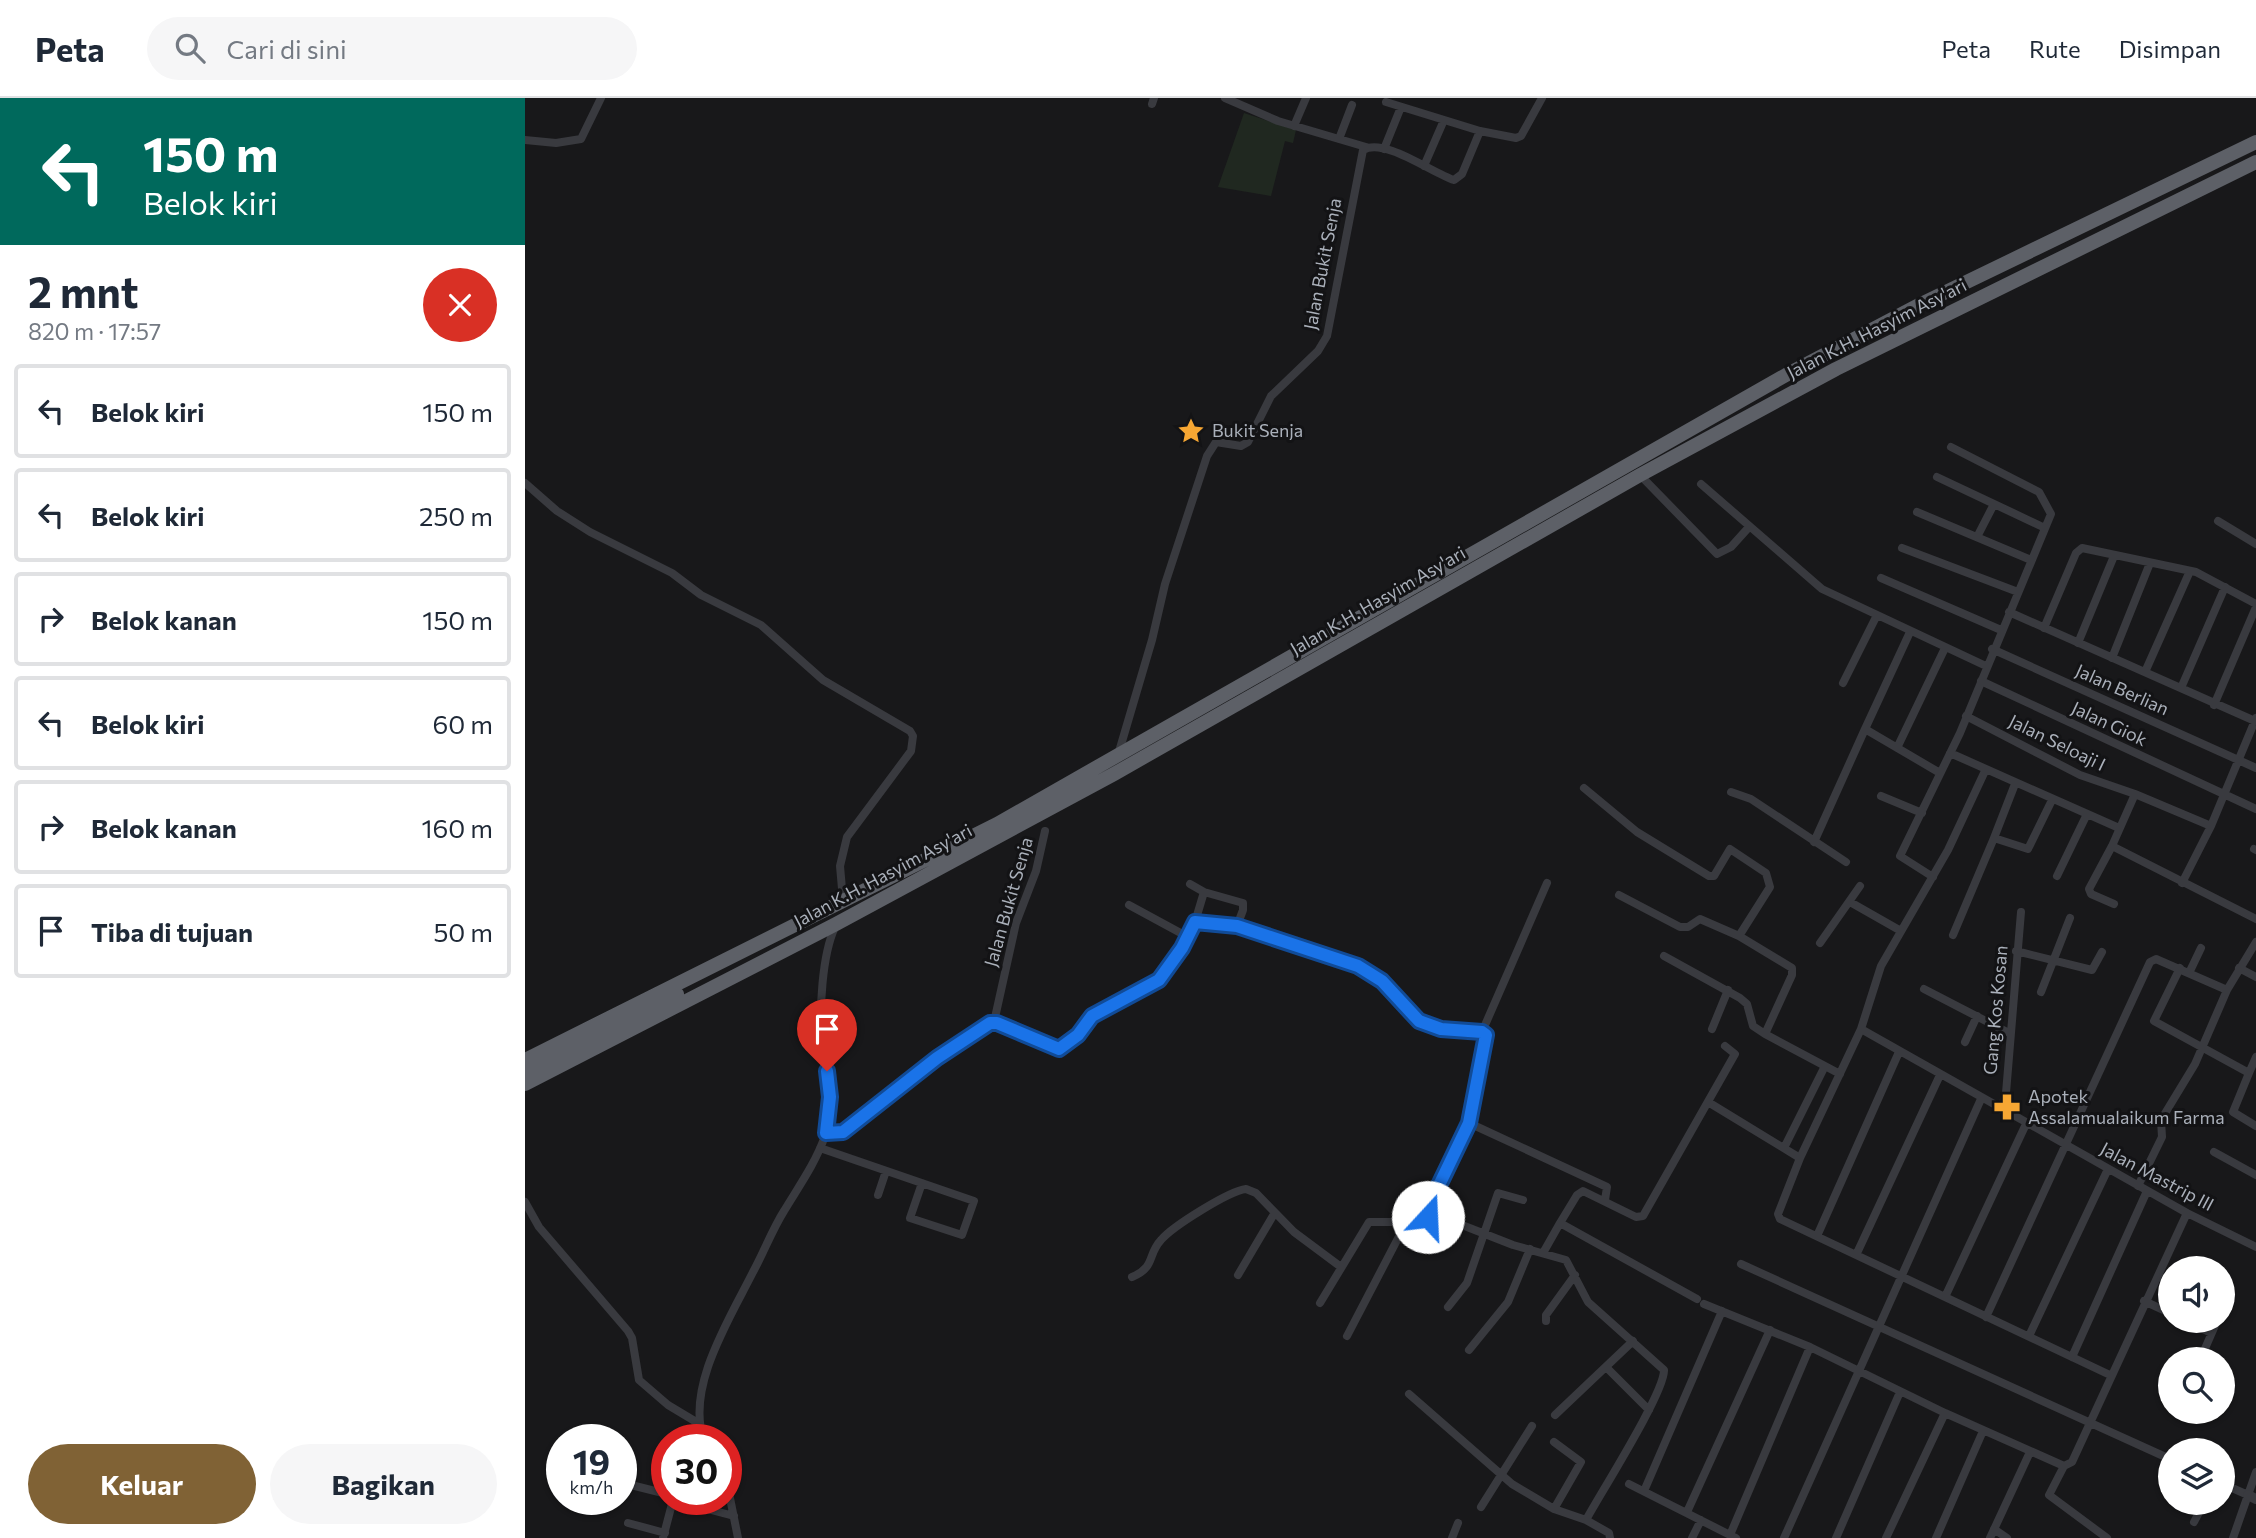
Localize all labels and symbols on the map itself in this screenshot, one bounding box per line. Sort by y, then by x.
street label: Jalan Bukit Senja [1298,196,1346,332]
street label: Jalan K.H. Hasyim Asy'ari [1783,273,1970,383]
place icon: Bukit Senja [1176,416,1206,446]
place label: Bukit Senja [1212,419,1303,441]
street label: Jalan K.H. Hasyim Asy'ari [1286,541,1469,659]
street label: Jalan Berlian [2072,659,2172,719]
street label: Jalan Giok [2068,696,2151,750]
street label: Jalan Seloaji I [2005,709,2109,775]
street label: Jalan K.H. Hasyim Asy'ari [790,819,975,931]
street label: Jalan Bukit Senja [979,834,1037,969]
street label: Gang Kos Kosan [1978,944,2012,1075]
pin [797,999,857,1071]
place label: Apotek Assalamualaikum Farma [2028,1085,2225,1128]
pharmacy icon: Apotek Assalamualaikum Farma [1992,1092,2022,1122]
street label: Jalan Mastrip III [2097,1137,2218,1215]
position arrow [1391,1180,1465,1254]
speed limit sign: 30 [651,1424,742,1515]

